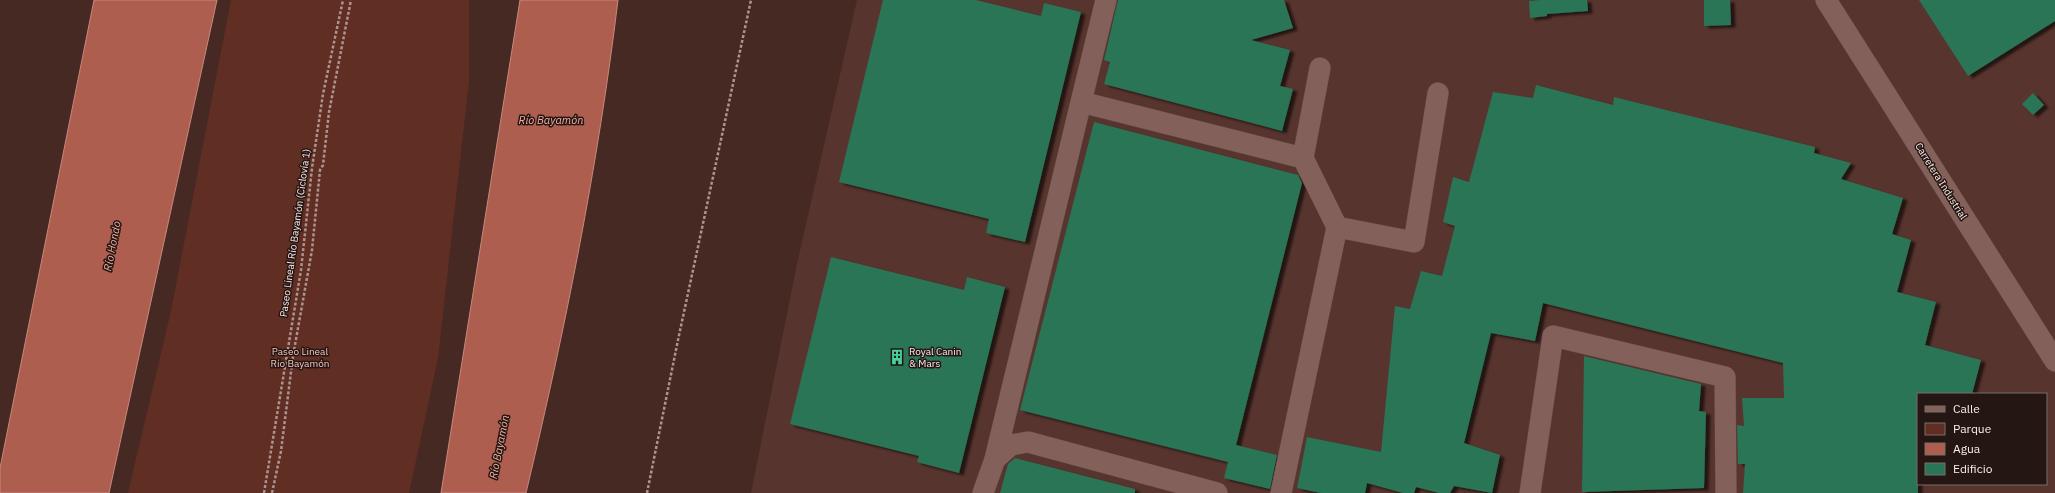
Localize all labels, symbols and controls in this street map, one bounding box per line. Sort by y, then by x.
water label: Río Bayamón [519,113,583,127]
street label: Carretera Industrial [1912,140,1970,222]
street label: Paseo Lineal Río Bayamón (Ciclovía 1) [277,148,313,318]
water label: Río Hondo [100,220,124,272]
park label: Paseo Lineal Río Bayamón [271,345,329,370]
place label: Royal Canin & Mars [909,345,961,370]
building icon: Royal Canin & Mars [888,348,906,366]
legend [1917,393,2047,485]
text: Calle [1953,401,1980,416]
water label: Río Bayamón [486,414,512,480]
text: Parque [1953,421,1992,436]
text: Agua [1953,441,1981,456]
text: Edificio [1953,461,1993,476]

